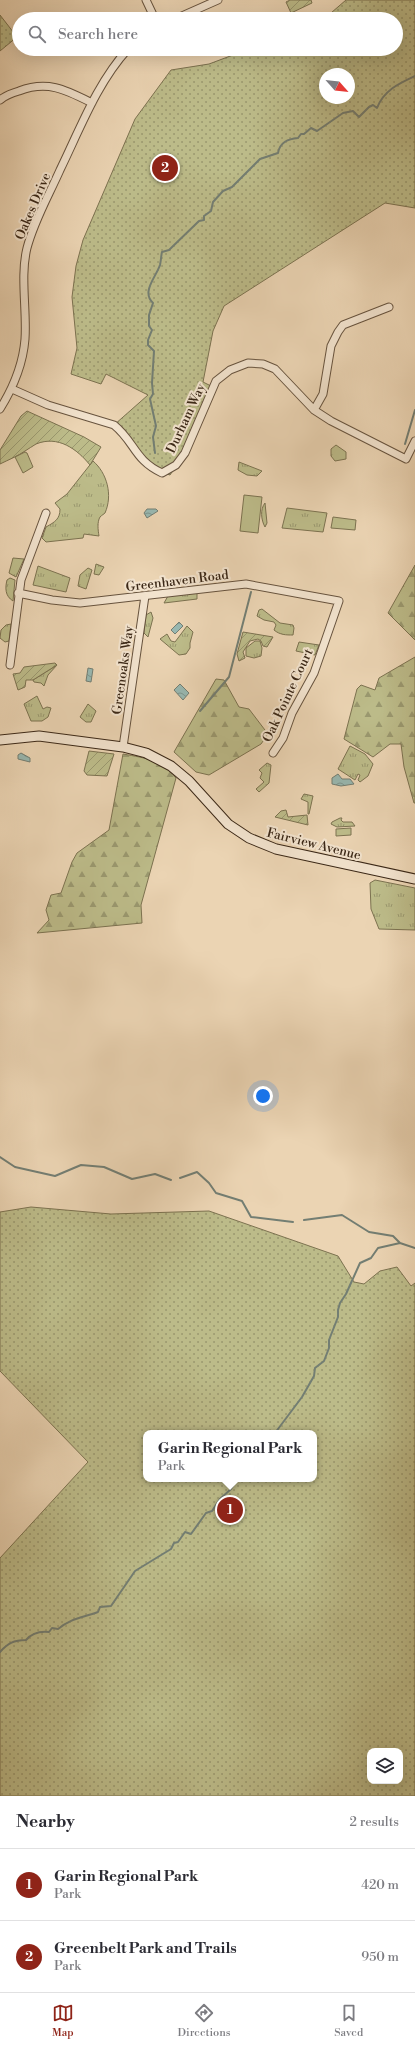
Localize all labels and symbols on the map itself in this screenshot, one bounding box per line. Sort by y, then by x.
north arrow [319,68,355,104]
pin: 2 [152,153,178,183]
street label: Oakes Drive [12,170,54,242]
street label: Durham Way [163,380,209,456]
street label: Greenhaven Road [125,567,230,595]
street label: Greenoaks Way [109,624,137,715]
street label: Oak Pointe Court [259,646,317,745]
street label: Fairview Avenue [265,825,363,864]
your location [253,1086,273,1106]
pin: 1 [217,1495,243,1525]

